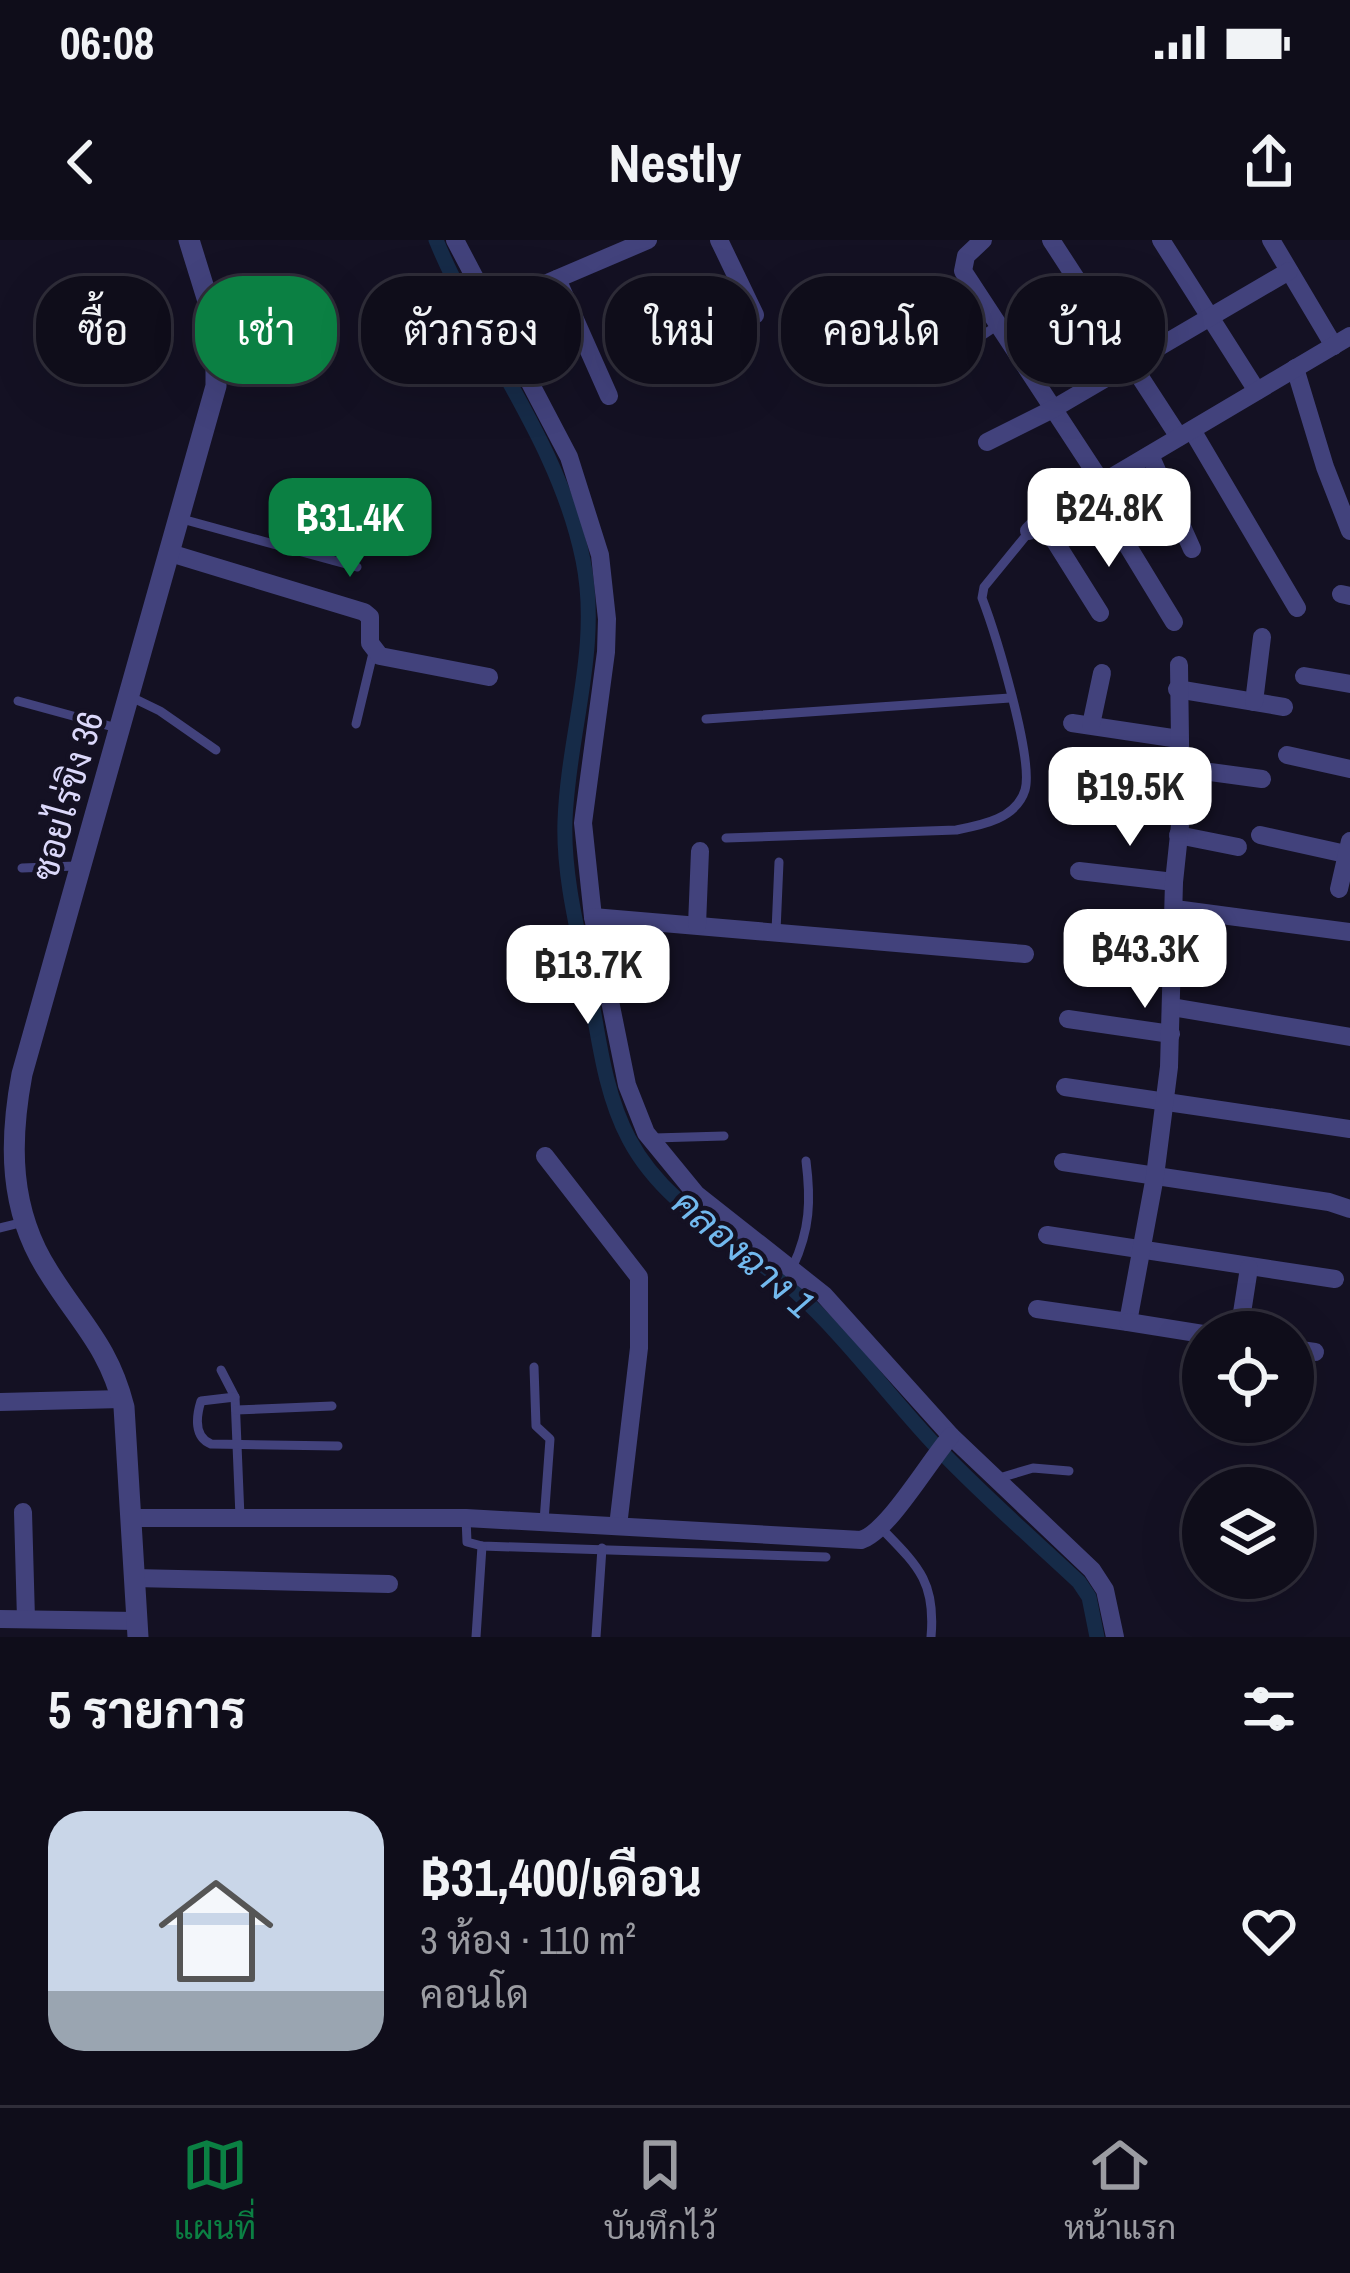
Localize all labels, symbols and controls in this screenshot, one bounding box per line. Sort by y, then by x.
text: 06:08 [60,12,154,73]
text: Nestly [609,126,741,199]
icon: back [48,129,114,195]
icon: share [1236,129,1302,195]
chip: ซื้อ [36,276,171,384]
chip: เช่า [195,276,337,384]
chip: ตัวกรอง [361,276,581,384]
chip: ใหม่ [605,276,757,384]
chip: คอนโด [781,276,983,384]
chip: บ้าน [1007,276,1165,384]
pin: ฿24.8K [1011,468,1207,570]
pin: ฿31.4K [252,478,448,580]
text: ฿24.8K [1055,481,1163,533]
text: ฿31.4K [296,491,404,543]
street label: ซอยไร่ขิง 36 [20,706,114,886]
pin: ฿19.5K [1032,747,1228,849]
text: ฿19.5K [1076,760,1184,812]
pin: ฿43.3K [1047,909,1243,1011]
text: ฿43.3K [1091,922,1199,974]
pin: ฿13.7K [490,925,686,1027]
text: ฿13.7K [534,938,642,990]
water label: คลองฉาง 1 [662,1177,826,1329]
map controls [1182,1311,1314,1599]
button: locate [1182,1311,1314,1443]
button: layers [1182,1467,1314,1599]
text: 5 รายการ [48,1675,246,1744]
icon: filters [1236,1676,1302,1742]
text: ฿31,400/เดือน [420,1843,702,1912]
icon: home [144,1859,288,2003]
icon: heart [1236,1898,1302,1964]
text: 3 ห้อง · 110 m² [420,1914,636,1966]
text: คอนโด [420,1968,529,2020]
tab: แผนที่ [174,2132,256,2249]
tab: บันทึกไว้ [604,2132,717,2249]
tab: หน้าแรก [1064,2132,1176,2249]

